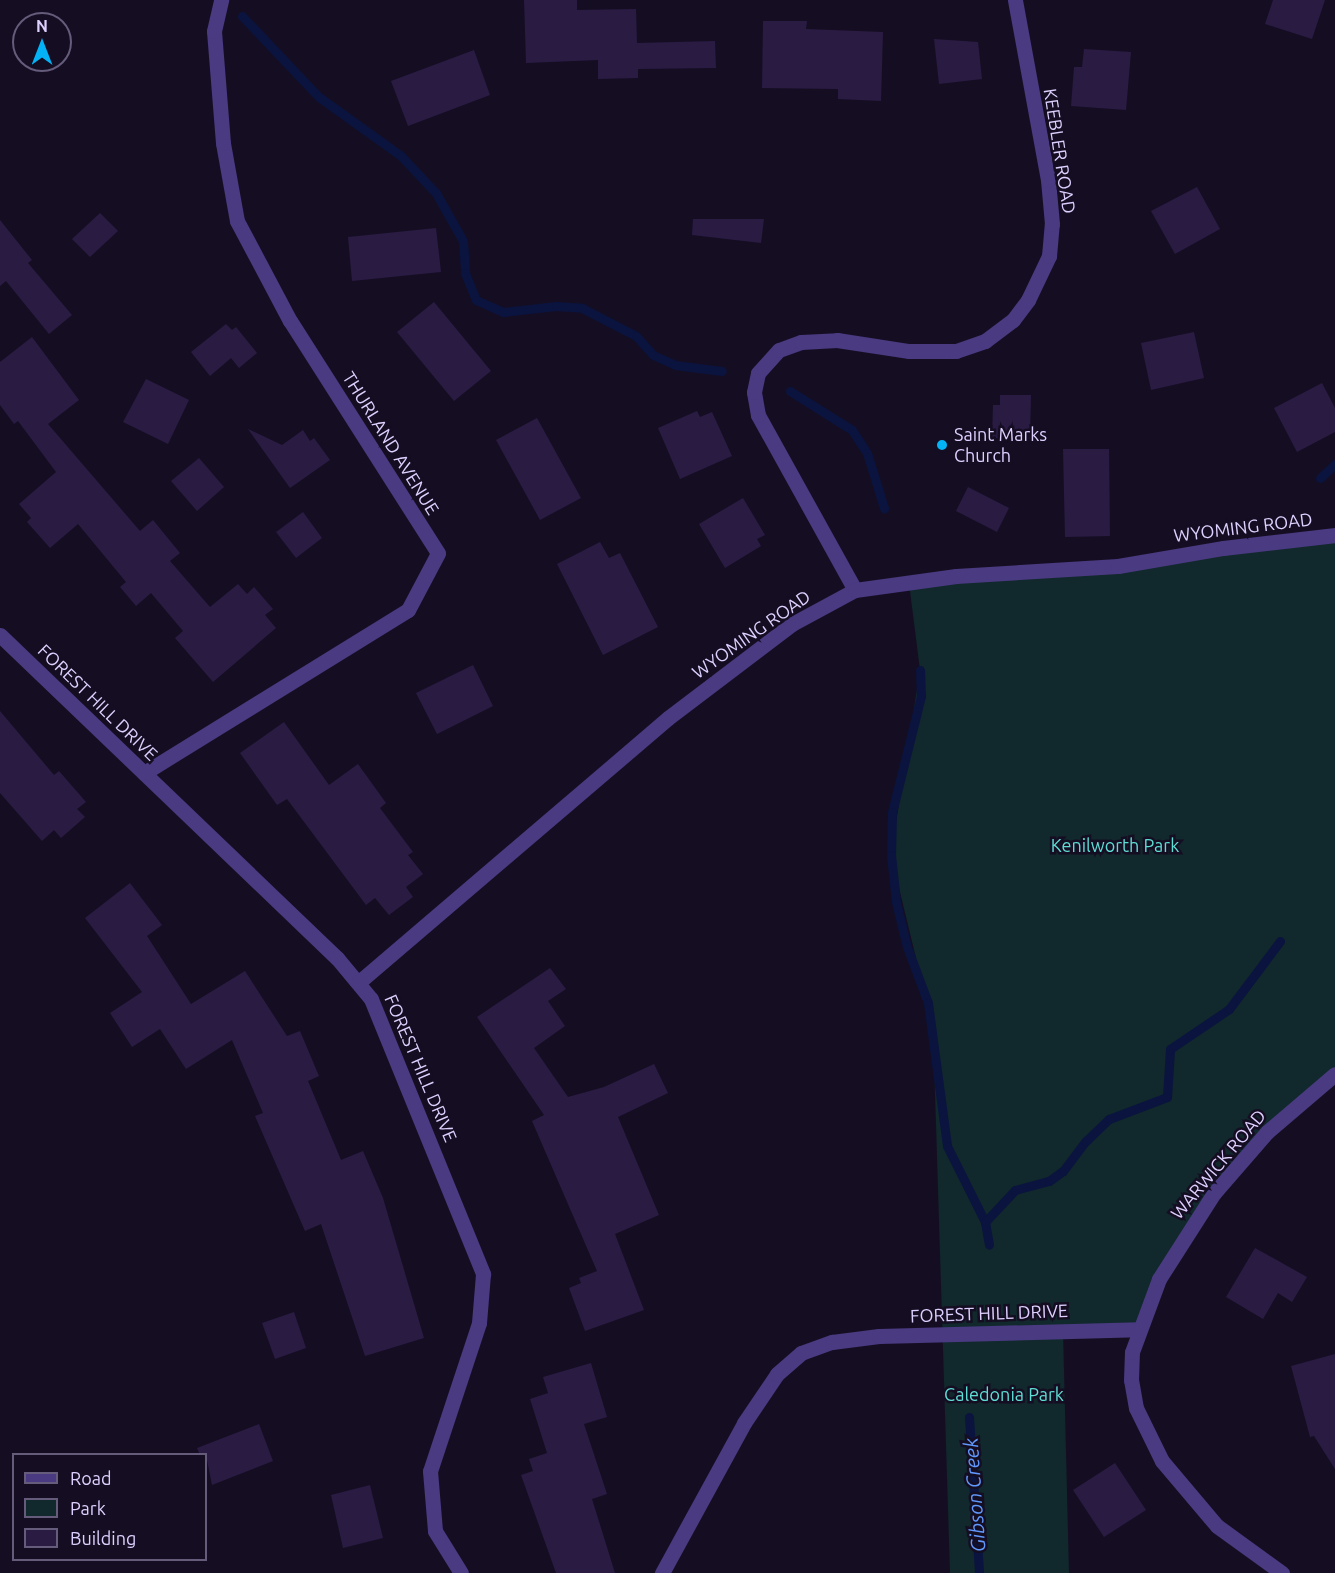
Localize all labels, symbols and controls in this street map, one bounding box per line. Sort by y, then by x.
north arrow [12,12,72,72]
text: N [36,17,48,35]
street label: KEEBLER ROAD [1039,87,1081,215]
street label: THURLAND AVENUE [338,367,444,519]
place label: Saint Marks Church [954,424,1047,466]
marker: Saint Marks Church [935,438,949,452]
street label: WYOMING ROAD [1172,508,1314,546]
street label: WYOMING ROAD [688,585,814,683]
street label: FOREST HILL DRIVE [34,639,162,765]
park label: Kenilworth Park [1051,834,1179,856]
street label: FOREST HILL DRIVE [380,991,462,1145]
street label: WARWICK ROAD [1166,1105,1270,1223]
street label: FOREST HILL DRIVE [910,1299,1068,1327]
park label: Caledonia Park [944,1383,1064,1405]
water label: Gibson Creek [958,1437,990,1553]
legend [12,1453,207,1561]
text: Road [70,1468,112,1488]
text: Park [70,1498,106,1518]
text: Building [70,1528,136,1548]

